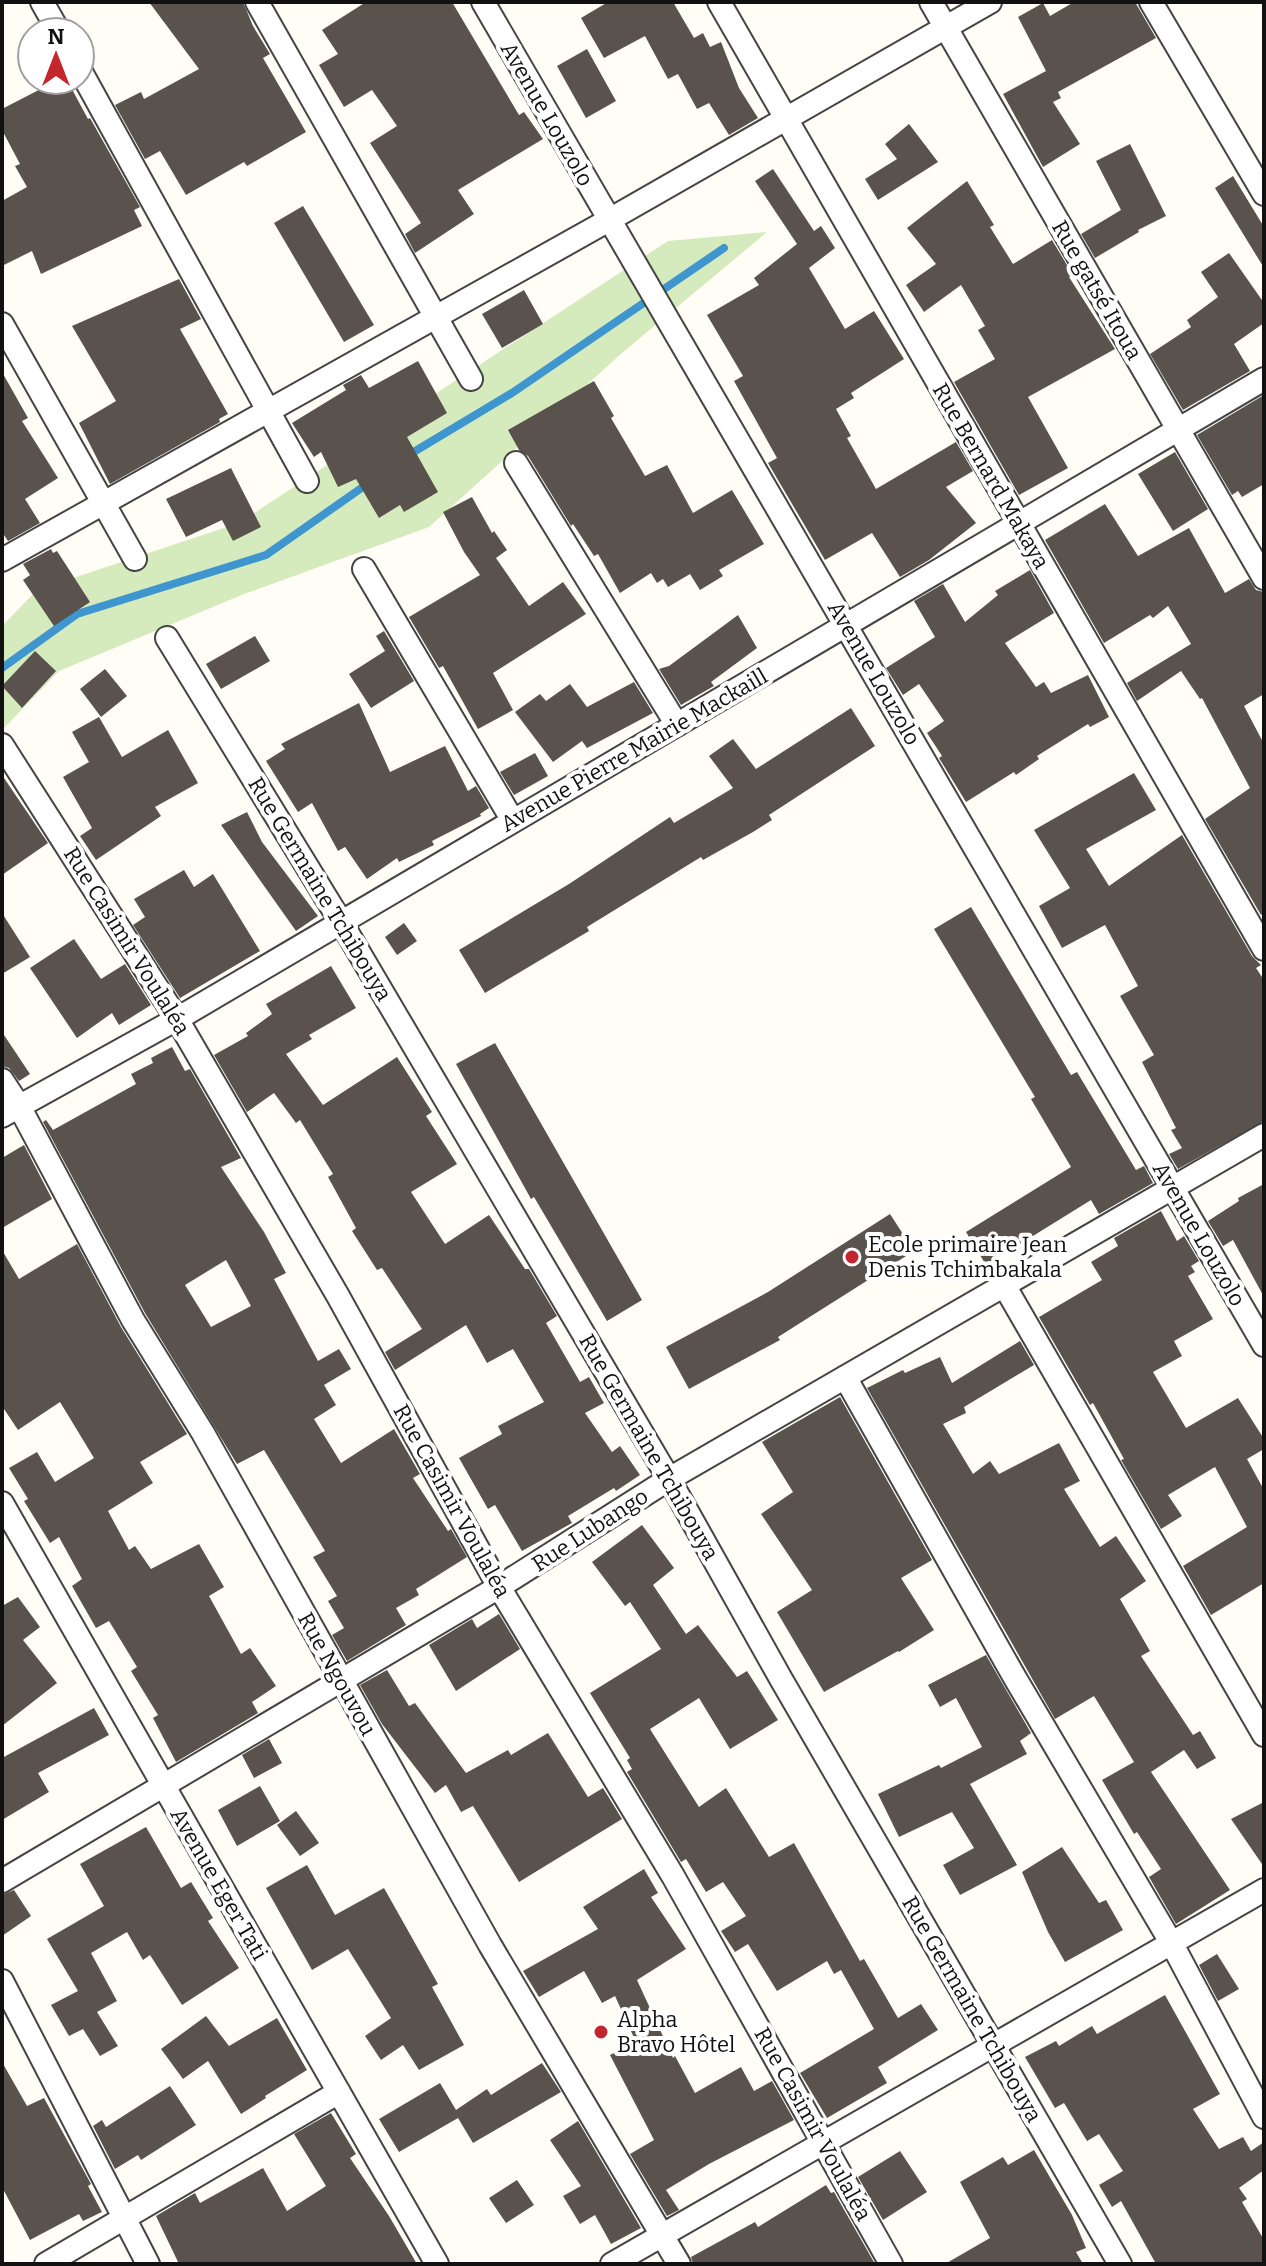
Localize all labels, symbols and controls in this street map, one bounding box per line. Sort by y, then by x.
north arrow [16,16,96,96]
text: N [48,23,65,50]
street label: Avenue Louzolo [495,37,599,191]
street label: Rue gatsé Itoua [1046,215,1148,365]
street label: Rue Bernard Makaya [927,378,1055,574]
street label: Avenue Louzolo [822,596,926,750]
street label: Avenue Pierre Mairie Mackaill [496,662,772,838]
street label: Rue Germaine Tchibouya [242,772,398,1006]
street label: Rue Casimir Voulaléa [58,842,196,1040]
street label: Avenue Louzolo [1147,1157,1251,1311]
place label: Ecole primaire Jean Denis Tchimbakala [868,1231,1067,1283]
marker: Ecole primaire Jean Denis Tchimbakala [843,1248,861,1266]
street label: Rue Germaine Tchibouya [573,1329,725,1565]
street label: Rue Casimir Voulaléa [388,1400,516,1602]
street label: Rue Lubango [527,1482,653,1578]
street label: Rue Ngouvou [292,1608,382,1741]
street label: Avenue Eger Tati [164,1803,274,1965]
street label: Rue Germaine Tchibouya [896,1891,1048,2127]
place label: Alpha Bravo Hôtel [617,2006,735,2058]
marker: Alpha Bravo Hôtel [592,2023,610,2041]
street label: Rue Casimir Voulaléa [749,2023,877,2225]

